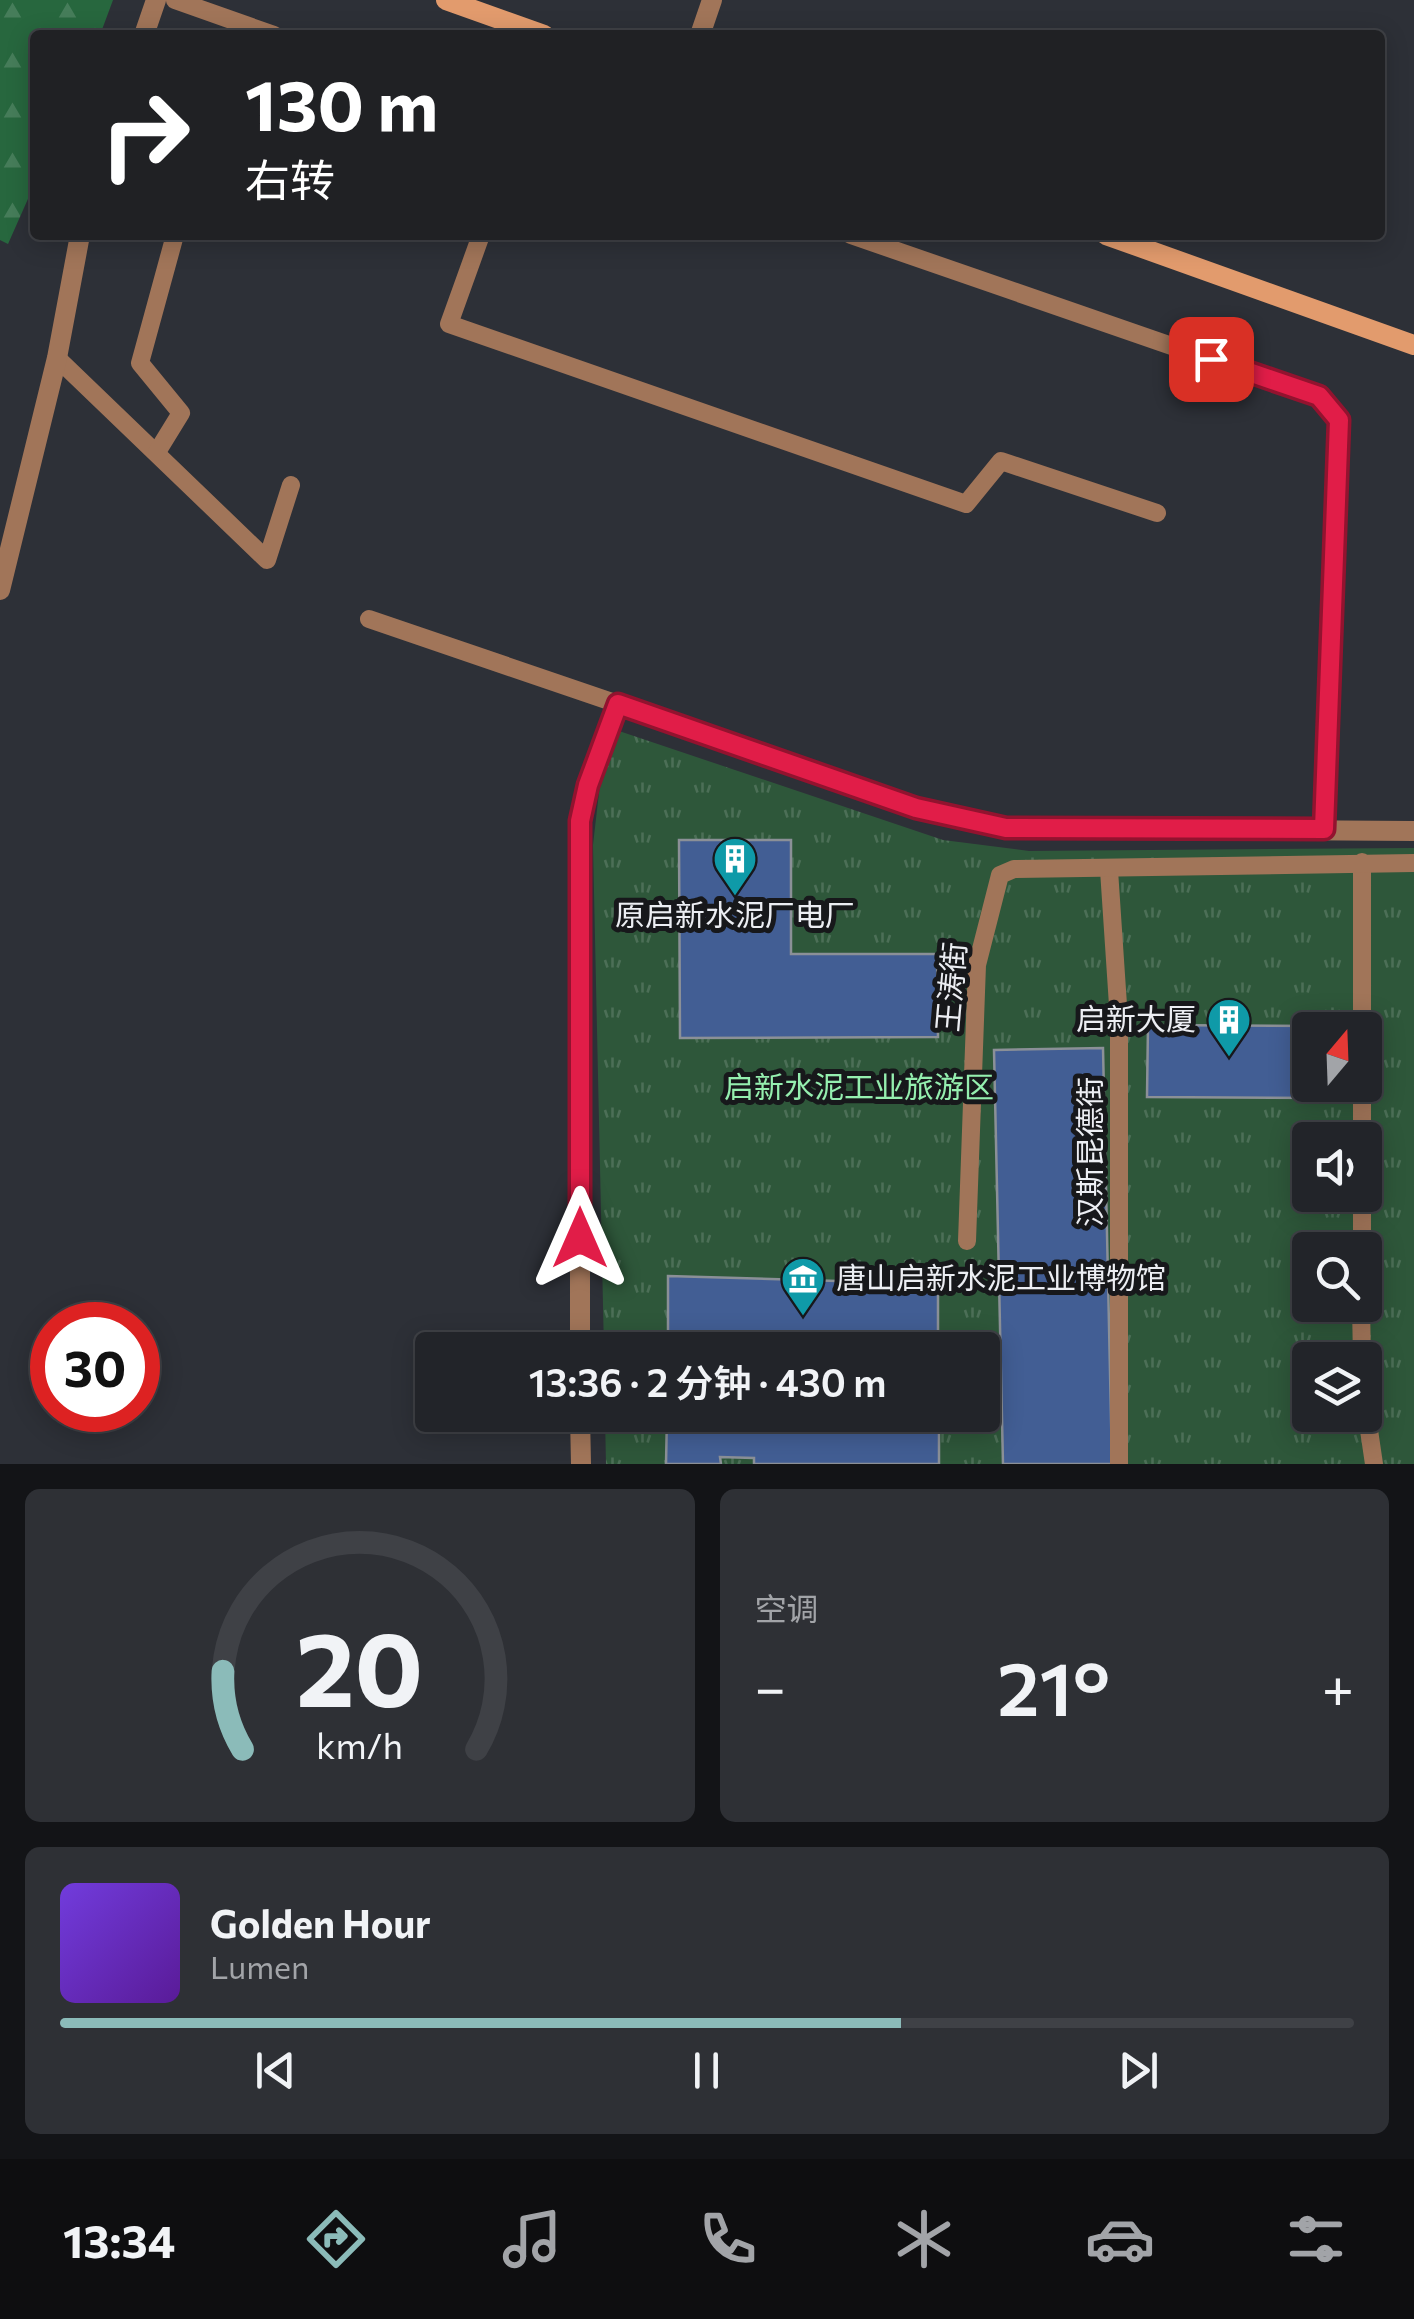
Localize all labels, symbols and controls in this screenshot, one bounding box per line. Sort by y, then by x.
text: 130 m [245,60,438,145]
icon: right [80,70,210,200]
text: 右转 [245,151,335,206]
pin [1169,317,1254,402]
icon: arrive [1184,332,1239,387]
building icon: 原启新水泥厂电厂 [712,836,758,897]
place label: 原启新水泥厂电厂 [615,895,855,932]
street label: 王涛街 [927,940,972,1033]
building icon: 启新大厦 [1206,997,1252,1058]
place label: 启新大厦 [1076,999,1196,1036]
north arrow [1292,1012,1382,1102]
map controls [1292,1012,1382,1432]
park label: 启新水泥工业旅游区 [724,1067,994,1104]
street label: 汉斯昆德街 [1070,1077,1107,1227]
button: sound [1292,1122,1382,1212]
position arrow [528,1186,632,1290]
button: search [1292,1232,1382,1322]
museum icon: 唐山启新水泥工业博物馆 [780,1256,826,1317]
place label: 唐山启新水泥工业博物馆 [836,1258,1166,1295]
speed limit sign: 30 [30,1302,160,1432]
button: layers [1292,1342,1382,1432]
text: 13:36 · 2 分钟 · 430 m [529,1358,886,1405]
text: 空调 [755,1588,819,1628]
text: 20 [296,1601,424,1728]
text: 21° [997,1640,1110,1731]
text: − [755,1652,786,1719]
text: + [1322,1652,1354,1719]
text: km/h [316,1723,403,1766]
text: Golden Hour [210,1899,431,1946]
text: Lumen [210,1946,309,1986]
icon: previous [248,2043,303,2098]
icon: pause [679,2043,734,2098]
icon: next [1111,2043,1166,2098]
icon: directions [301,2204,371,2274]
icon: music [497,2204,567,2274]
icon: phone [693,2204,763,2274]
icon: climate [889,2204,959,2274]
icon: car [1085,2204,1155,2274]
icon: filters [1281,2204,1351,2274]
text: 13:34 [63,2212,175,2267]

